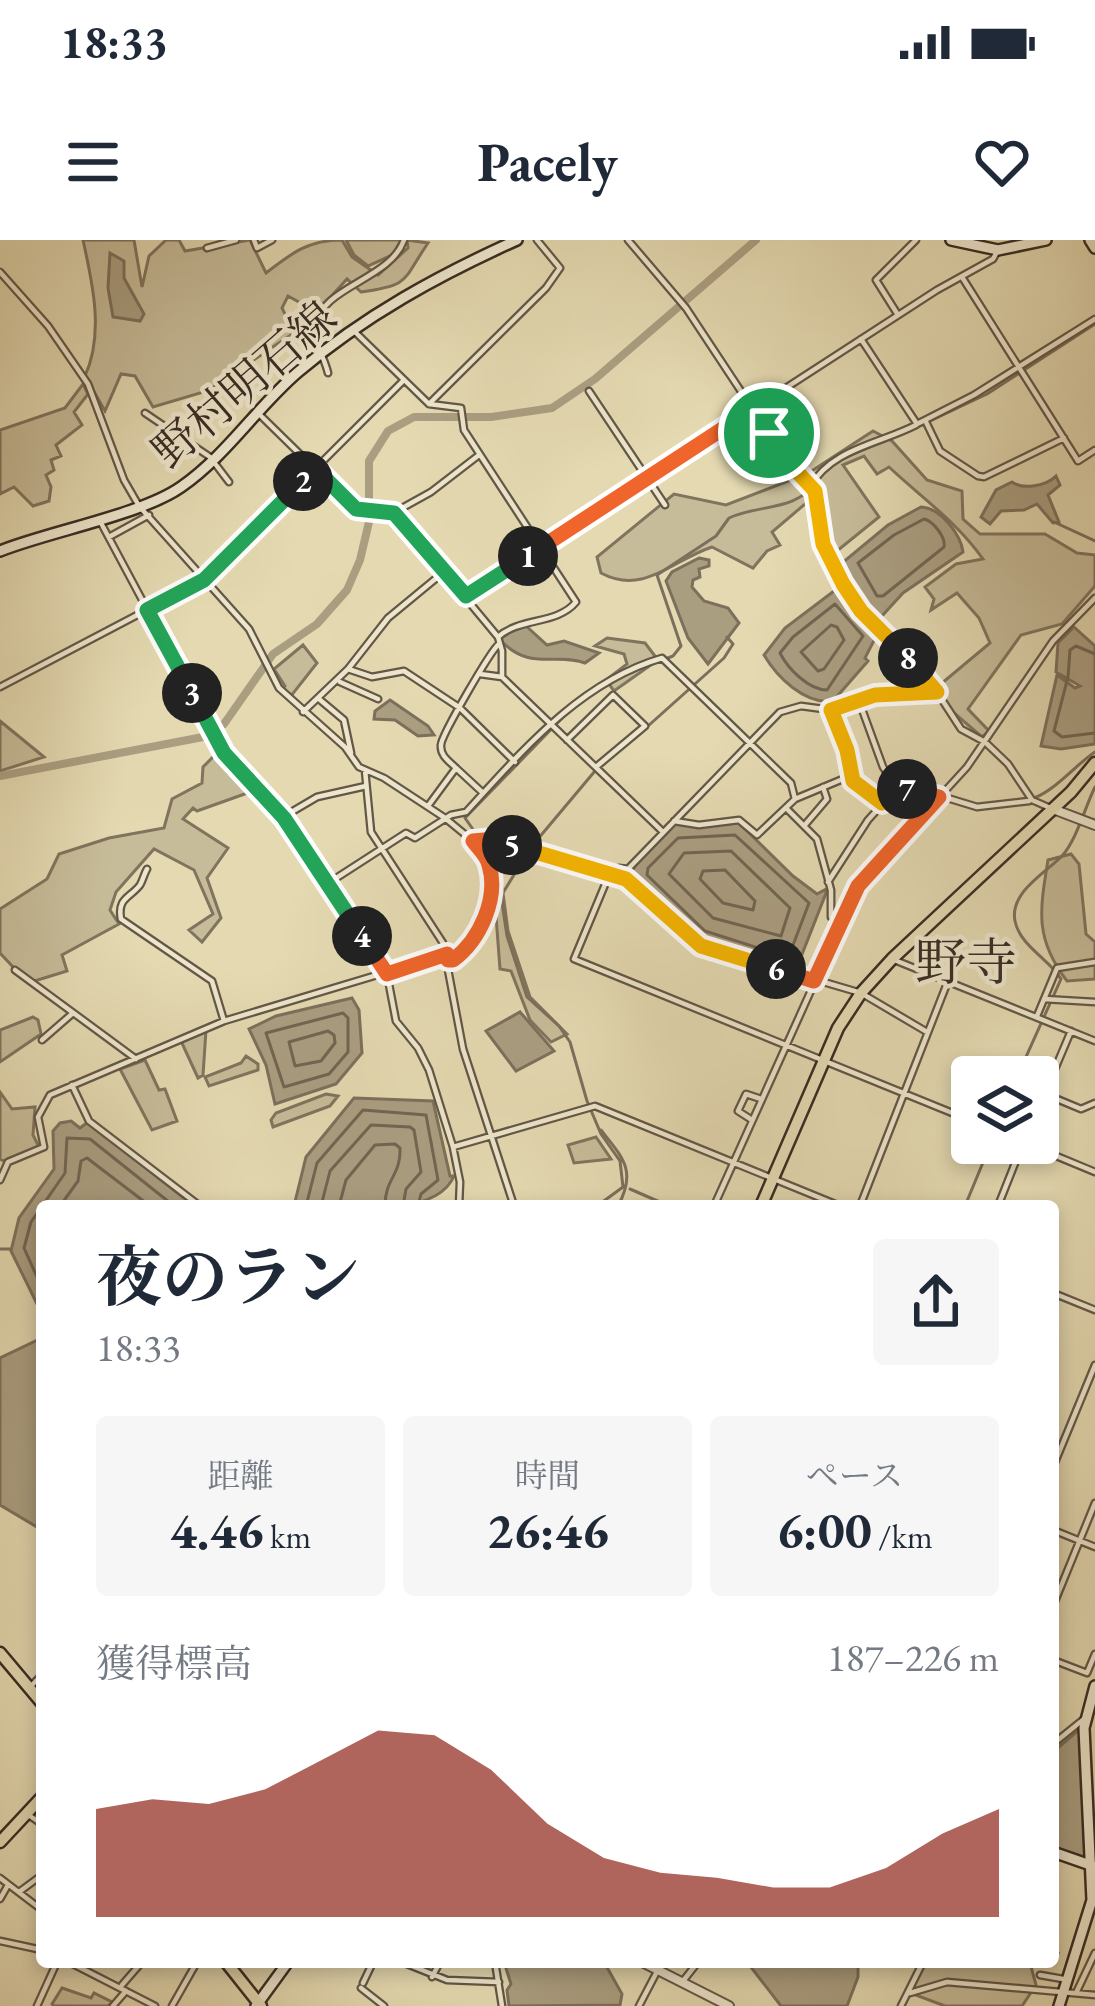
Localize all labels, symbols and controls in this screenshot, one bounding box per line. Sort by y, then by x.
text: 18:33 [60,13,168,71]
text: Pacely [477,127,618,197]
icon: menu [60,129,126,195]
icon: heart [969,129,1035,195]
street label: 野村明石線 [140,288,348,480]
pin [718,382,820,484]
icon: arrive [736,400,802,466]
pin: 2 [273,451,333,511]
text: 2 [294,459,312,502]
pin: 1 [498,526,558,586]
text: 1 [519,534,537,577]
pin: 8 [878,628,938,688]
text: 8 [899,636,917,679]
pin: 3 [162,663,222,723]
text: 3 [183,671,201,714]
pin: 7 [877,759,937,819]
text: 7 [898,767,916,810]
pin: 5 [482,815,542,875]
text: 5 [503,823,521,866]
pin: 4 [332,906,392,966]
text: 4 [353,914,371,957]
district label: 野寺 [915,929,1017,995]
pin: 6 [746,939,806,999]
text: 6 [767,947,785,990]
map controls [951,1056,1059,1164]
button: layers [951,1056,1059,1164]
text: 夜のラン [96,1234,360,1320]
button: share [873,1239,999,1365]
text: 18:33 [96,1322,181,1373]
text: 距離 [208,1454,274,1497]
text: 時間 [515,1454,581,1497]
text: ペース [806,1454,903,1497]
text: 4.46 [170,1497,263,1563]
text: 26:46 [486,1497,609,1563]
text: 6:00 [776,1497,872,1563]
text: km [263,1515,311,1558]
text: /km [872,1515,933,1558]
text: 187–226 m [827,1632,999,1683]
text: 獲得標高 [96,1638,252,1689]

